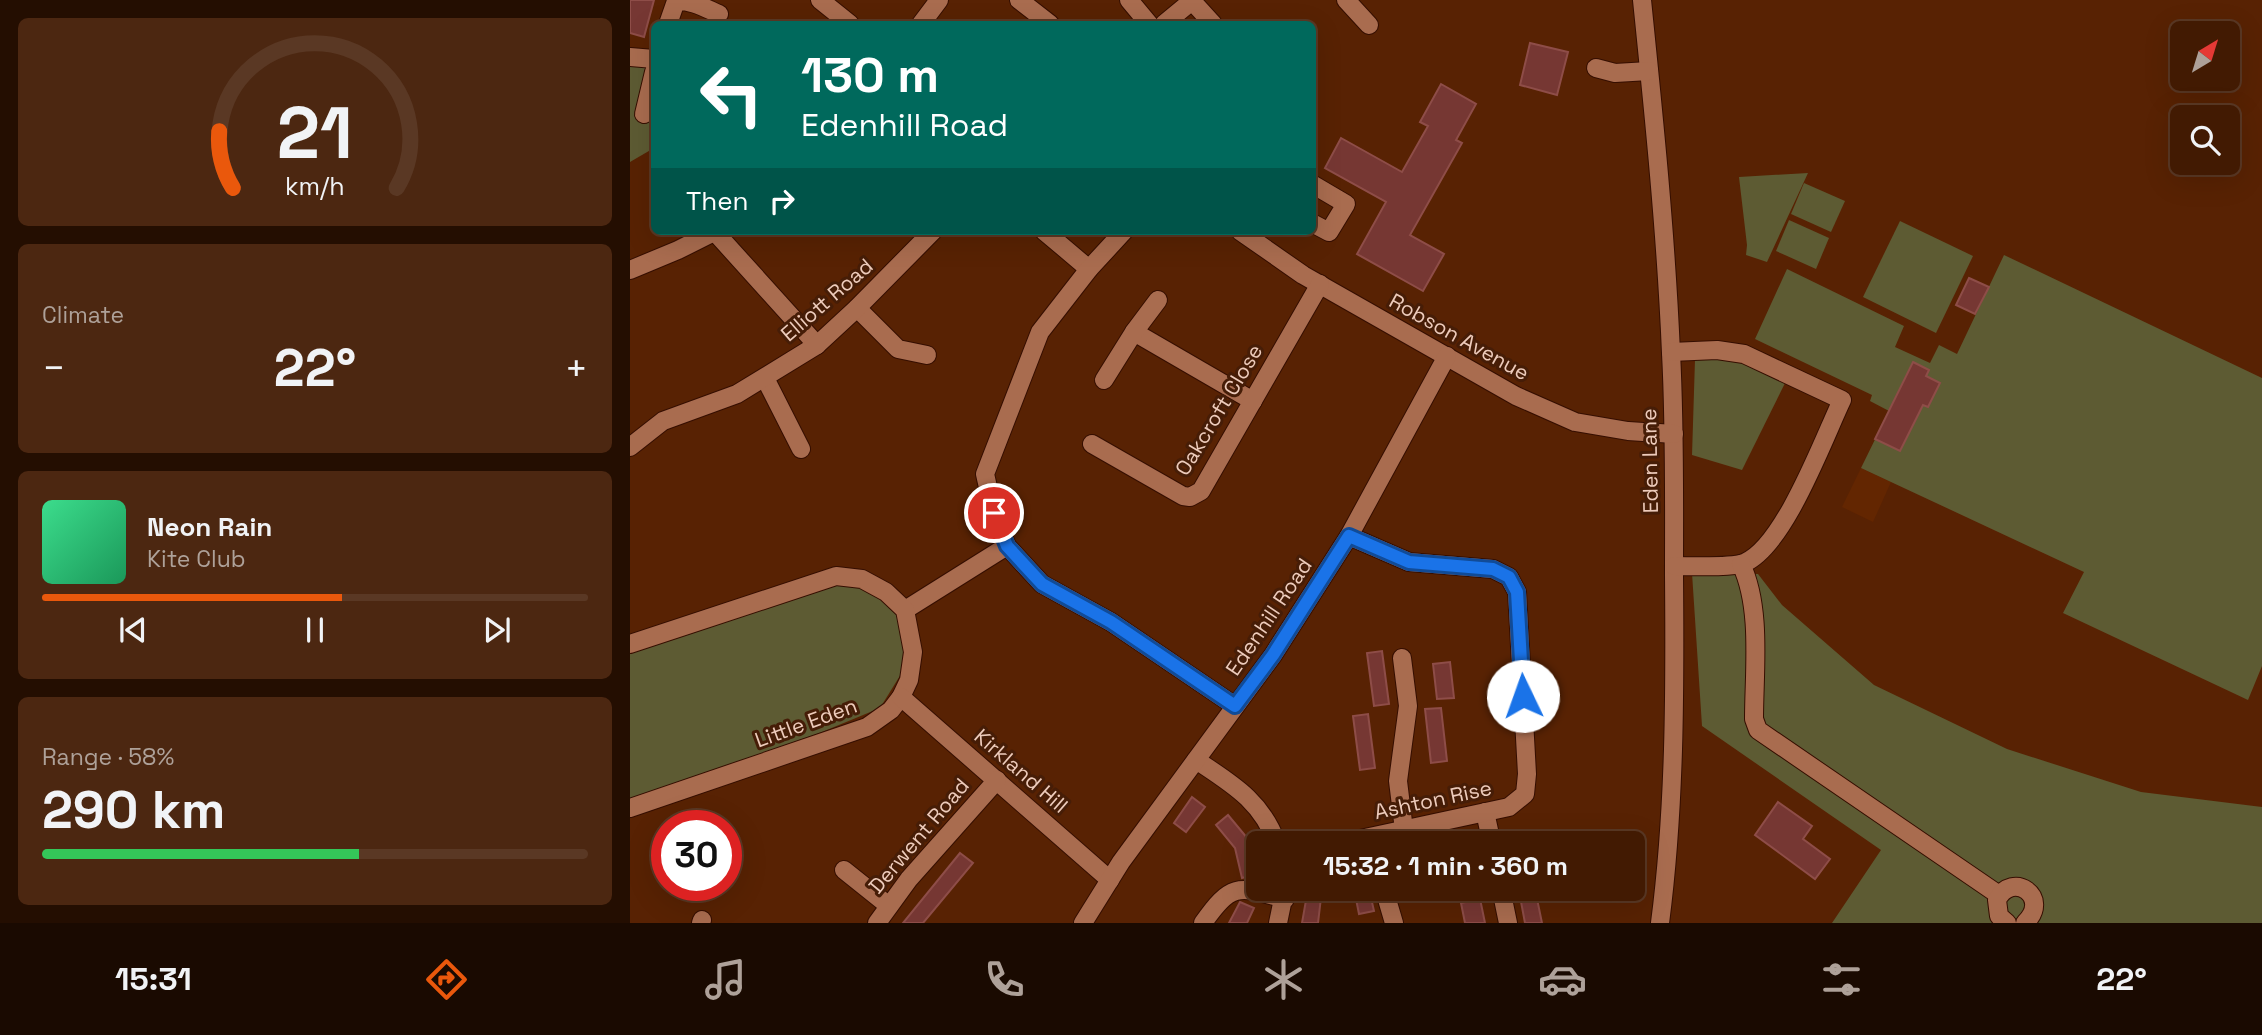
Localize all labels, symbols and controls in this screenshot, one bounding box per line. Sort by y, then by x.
north arrow [2170,21,2240,91]
map controls [2170,21,2240,175]
text: 130 m [801,44,939,106]
icon: left [686,49,777,140]
text: 21 [277,87,353,180]
text: Edenhill Road [801,105,1008,145]
button: search [2170,105,2240,175]
text: km/h [285,170,345,202]
icon: right [763,182,801,220]
text: Then [686,184,749,218]
street label: Elliott Road [775,252,878,347]
street label: Robson Avenue [1384,287,1534,386]
text: Climate [42,300,124,330]
text: 22° [274,335,356,401]
street label: Oakcroft Close [1169,339,1268,480]
text: − [42,344,66,392]
text: + [564,344,588,392]
street label: Eden Lane [1635,408,1664,514]
pin [964,483,1024,543]
icon: arrive [975,494,1013,532]
text: Neon Rain [147,510,272,544]
text: Kite Club [147,544,246,574]
street label: Edenhill Road [1219,553,1318,681]
icon: previous [114,611,152,649]
icon: pause [296,611,334,649]
icon: next [478,611,516,649]
position arrow [1486,659,1560,733]
street label: Little Eden [751,692,861,753]
street label: Kirkland Hill [969,723,1074,819]
text: Range · 58% [42,742,174,772]
street label: Derwent Road [862,772,975,899]
street label: Ashton Rise [1372,774,1494,825]
text: 290 km [42,777,225,843]
speed limit sign: 30 [651,810,742,901]
text: 15:32 · 1 min · 360 m [1323,849,1568,883]
icon: directions [422,955,471,1004]
icon: music [701,955,750,1004]
icon: phone [980,955,1029,1004]
icon: climate [1259,955,1308,1004]
icon: car [1538,955,1587,1004]
icon: filters [1817,955,1866,1004]
text: 15:31 [115,959,192,999]
text: 22° [2096,959,2147,999]

